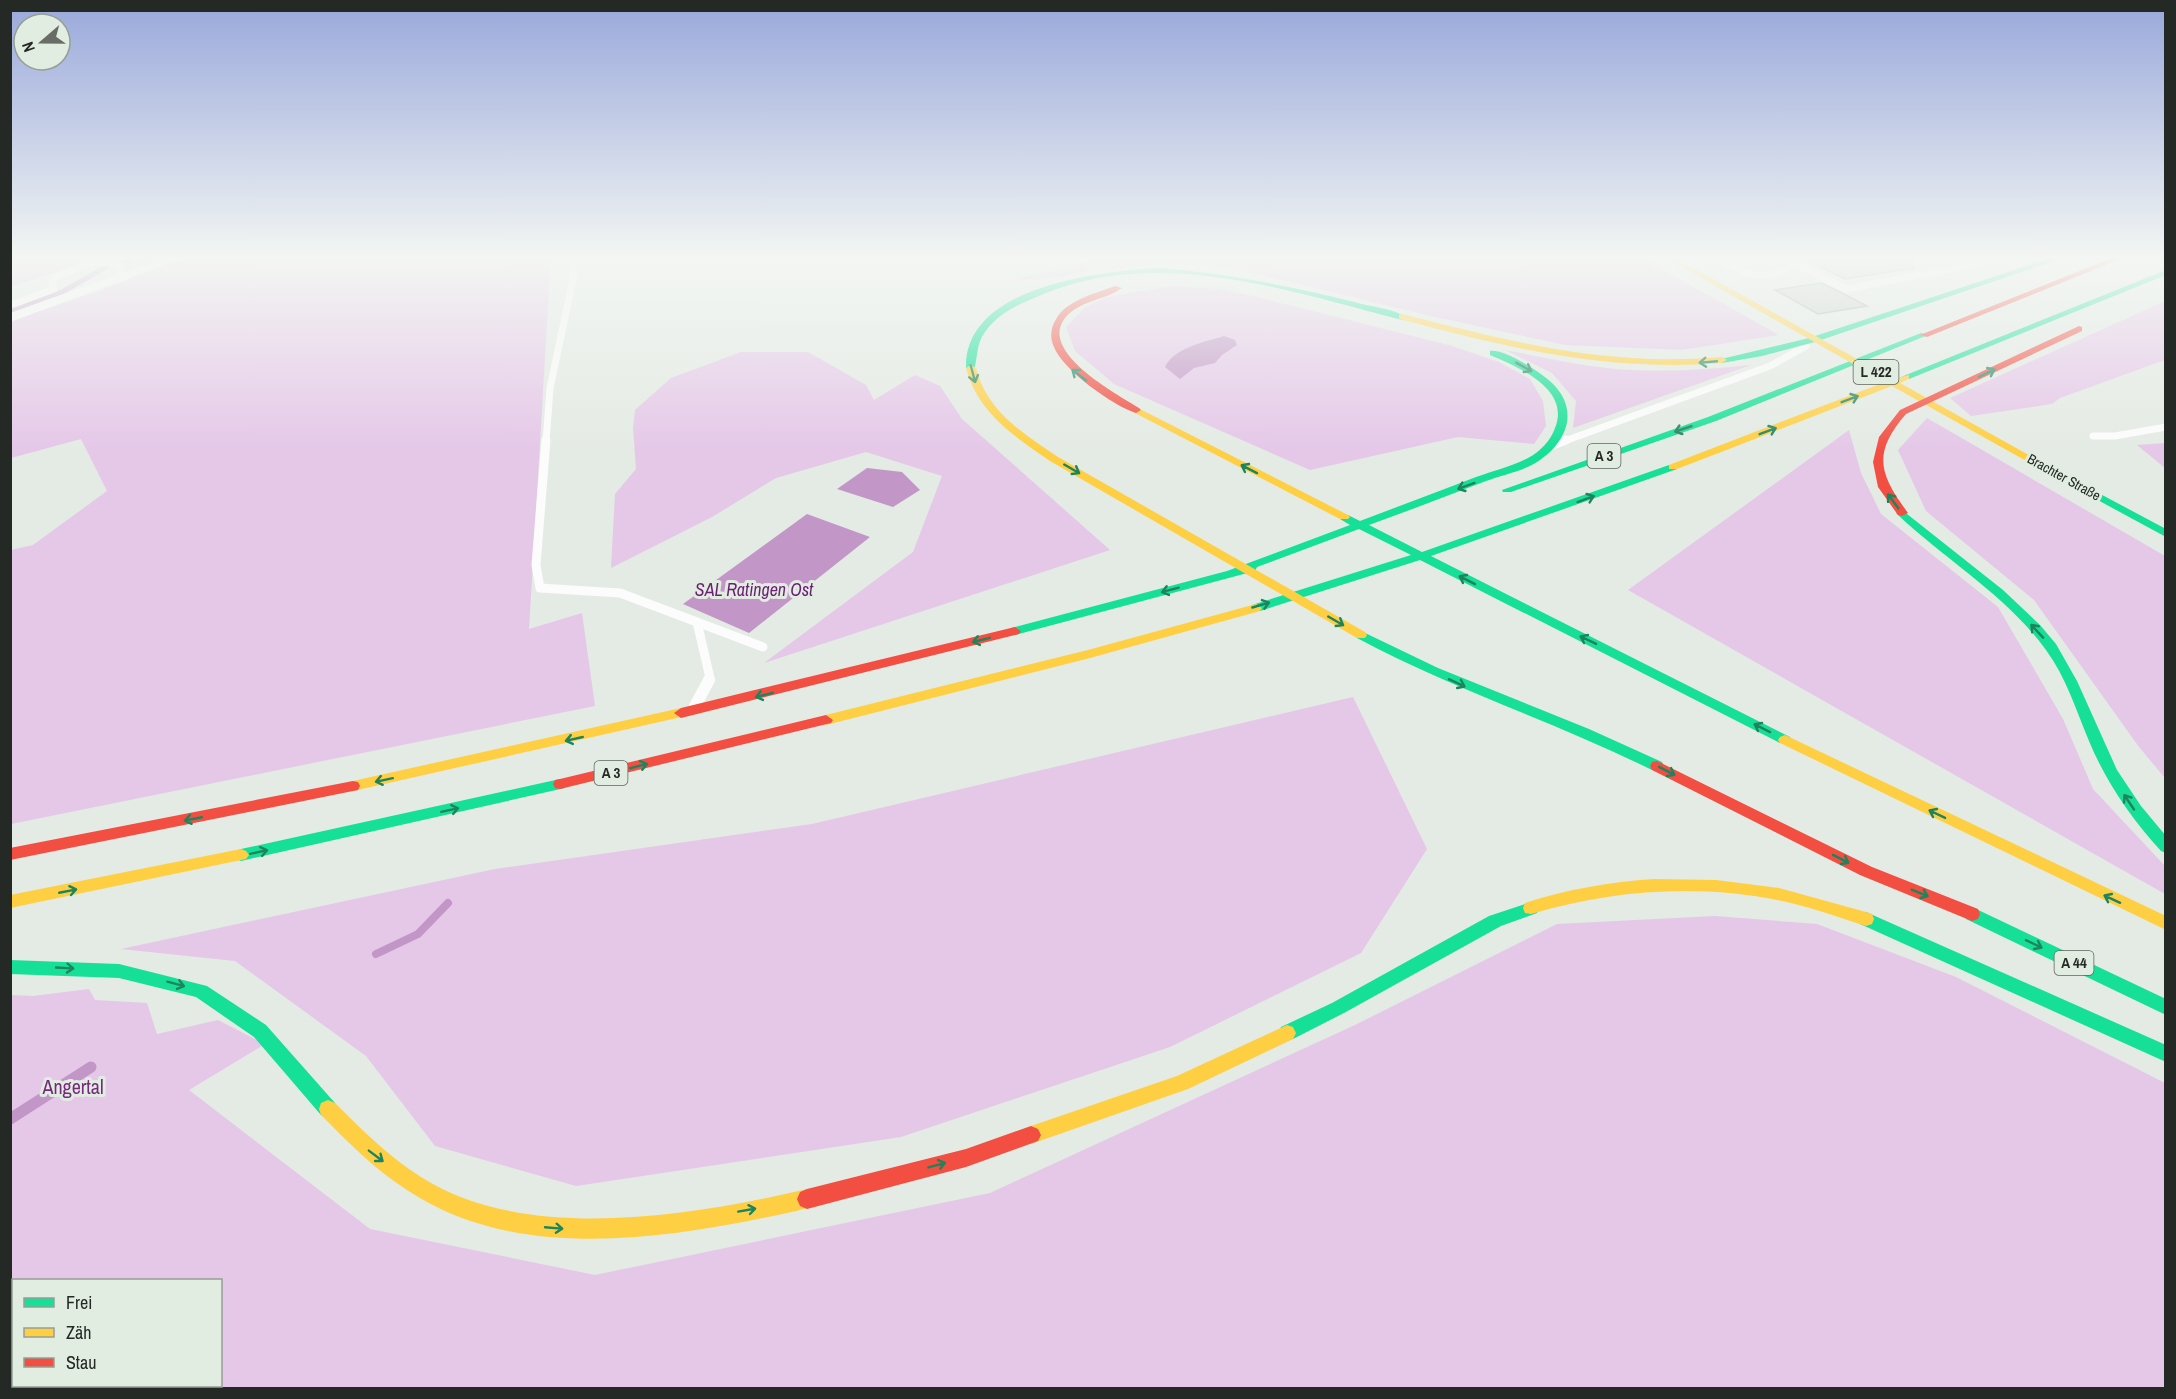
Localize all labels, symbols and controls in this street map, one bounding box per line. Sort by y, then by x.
north arrow [12,12,72,72]
text: N [16,39,40,55]
one-way arrow [1698,356,1718,367]
road number: L 422 [1854,360,1898,384]
one-way arrow [1514,362,1532,373]
one-way arrow [967,364,979,383]
one-way arrow [1978,366,1996,378]
one-way arrow [1071,368,1087,381]
one-way arrow [1841,393,1859,404]
one-way arrow [1674,424,1693,435]
one-way arrow [1759,425,1777,436]
road number: A 3 [1588,444,1620,468]
street label: Brachter Straße [2024,449,2104,505]
one-way arrow [1241,463,1259,474]
one-way arrow [1064,464,1081,476]
one-way arrow [1457,481,1476,492]
one-way arrow [1576,493,1595,504]
one-way arrow [1886,493,1899,509]
one-way arrow [1458,574,1476,585]
water label: SAL Ratingen Ost [695,577,814,602]
one-way arrow [1161,585,1180,597]
one-way arrow [1251,599,1270,610]
one-way arrow [1327,616,1344,628]
one-way arrow [2030,623,2045,638]
one-way arrow [1579,634,1597,646]
one-way arrow [972,635,991,647]
one-way arrow [1448,677,1466,689]
one-way arrow [755,689,774,701]
one-way arrow [1753,722,1771,733]
one-way arrow [565,734,584,746]
one-way arrow [630,760,649,772]
road number: A 3 [594,761,628,785]
one-way arrow [1658,766,1676,777]
one-way arrow [374,775,394,786]
one-way arrow [2123,794,2135,810]
one-way arrow [439,804,459,815]
one-way arrow [1928,808,1946,820]
one-way arrow [183,814,203,825]
one-way arrow [249,846,268,857]
one-way arrow [1832,854,1850,865]
one-way arrow [58,885,77,896]
one-way arrow [1910,888,1929,899]
one-way arrow [2104,892,2122,904]
one-way arrow [2025,938,2043,950]
road number: A 44 [2054,951,2094,975]
one-way arrow [54,962,74,973]
one-way arrow [166,979,185,990]
park label: Angertal [41,1073,104,1100]
one-way arrow [368,1150,384,1163]
one-way arrow [927,1159,946,1171]
one-way arrow [737,1204,757,1215]
one-way arrow [543,1223,563,1234]
legend [12,1279,222,1387]
text: Frei [66,1290,92,1315]
text: Zäh [66,1320,91,1345]
text: Stau [66,1350,96,1375]

